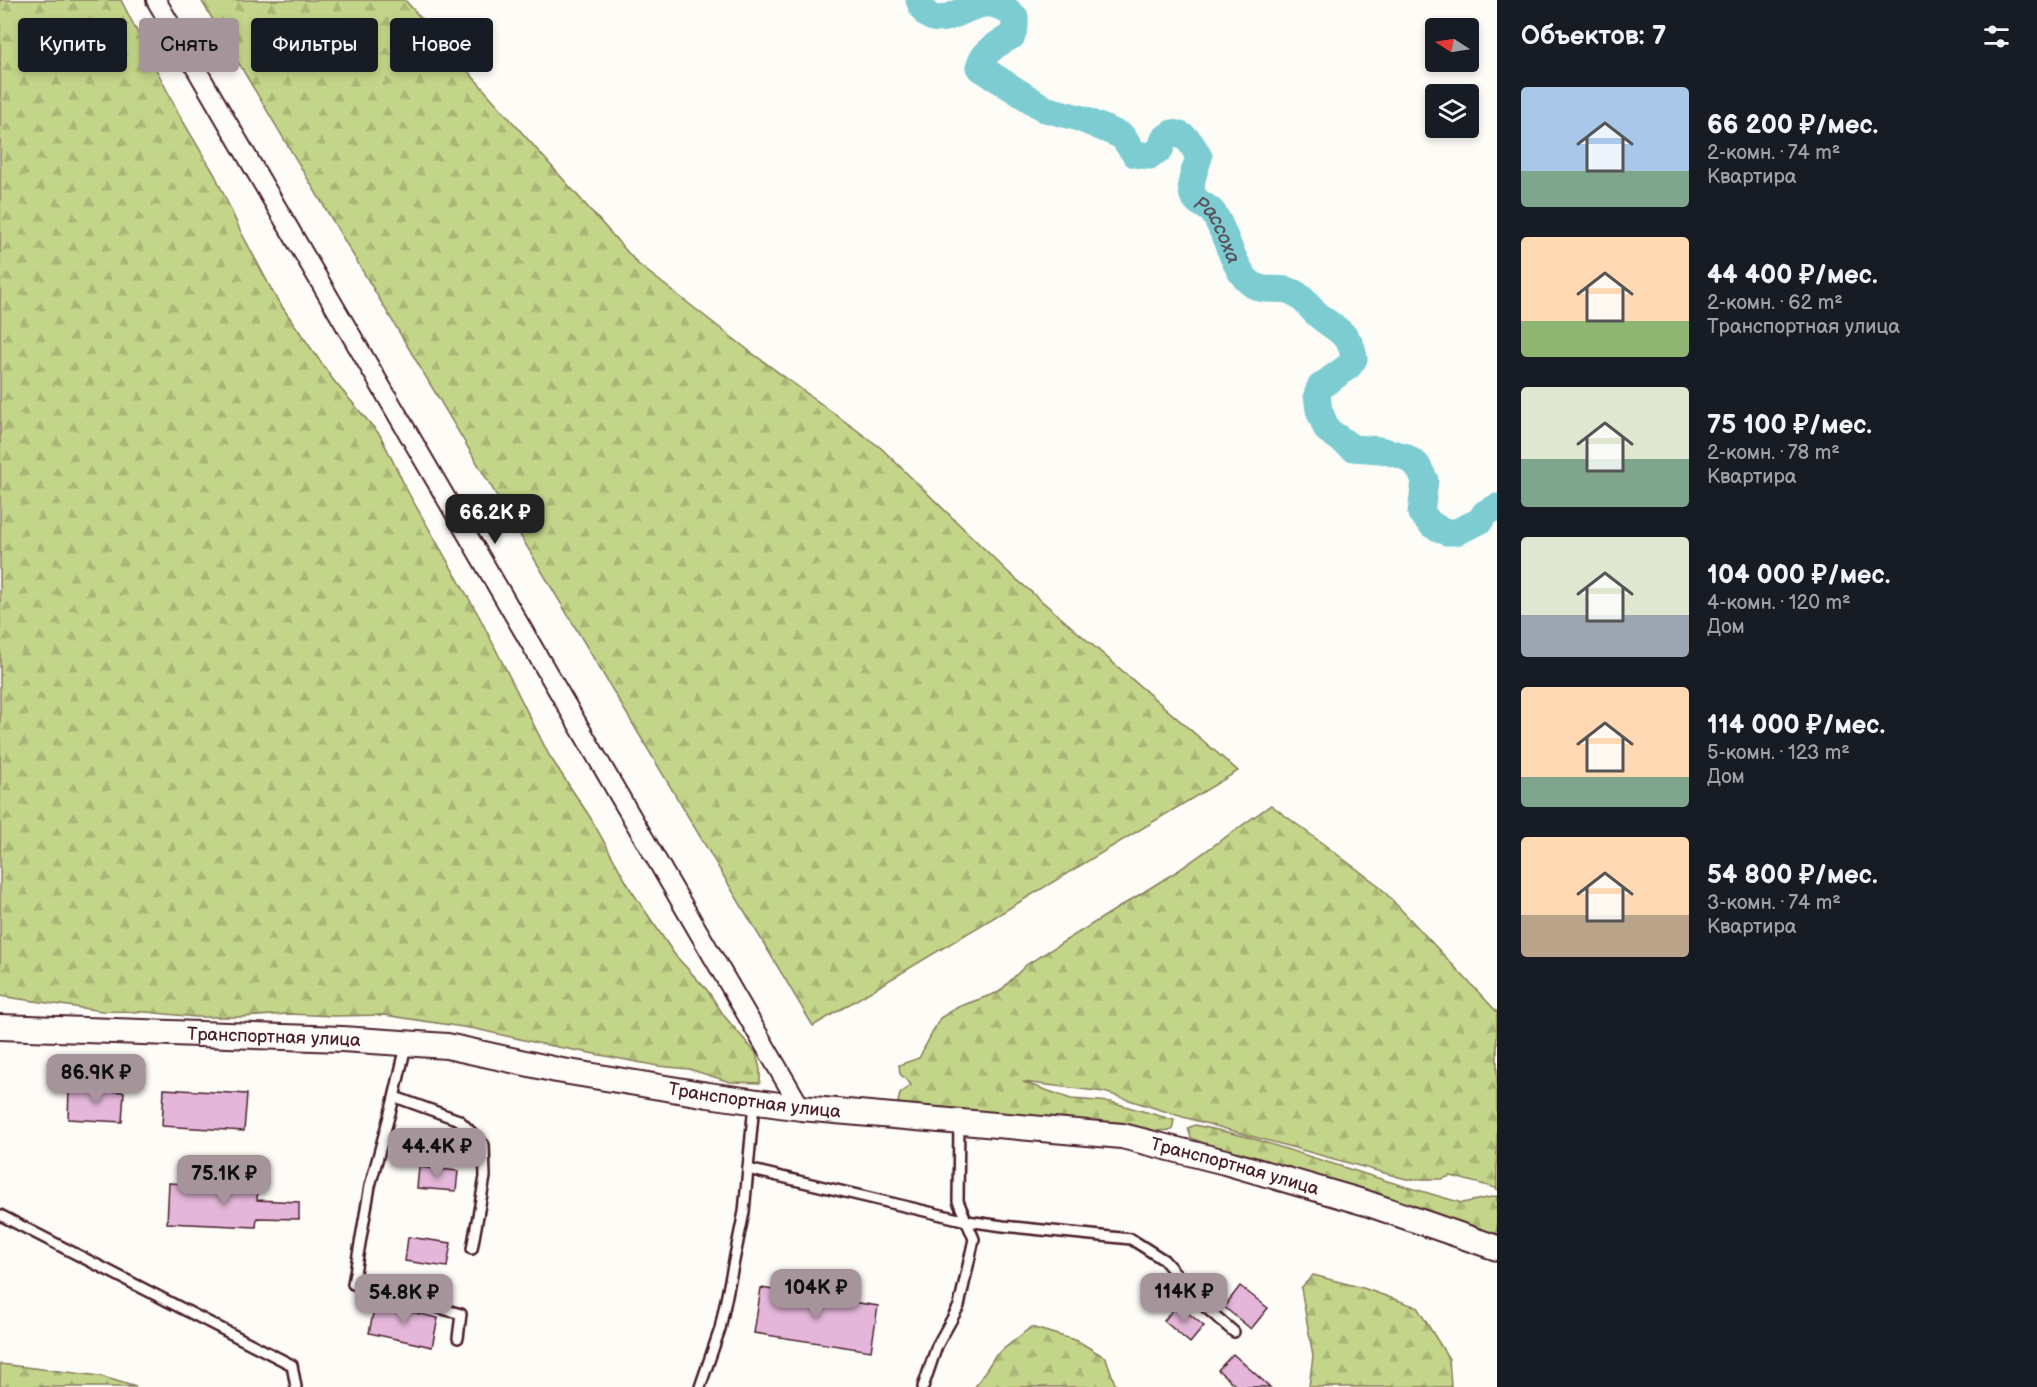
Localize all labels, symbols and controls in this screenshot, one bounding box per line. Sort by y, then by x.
chip: Купить [18,18,127,72]
chip: Снять [139,18,239,72]
chip: Фильтры [251,18,378,72]
chip: Новое [390,18,493,72]
north arrow [1425,18,1479,72]
map controls [1425,18,1479,138]
icon: filters [1980,20,2013,53]
text: Объектов: 7 [1521,21,1666,52]
button: layers [1425,84,1479,138]
text: 66 200 ₽/мес. [1707,110,1878,141]
icon: home [1569,111,1641,183]
text: 2-комн. · 74 m² [1707,141,1840,165]
text: Квартира [1707,165,1797,189]
water label: Рассоха [1189,191,1245,268]
text: 44 400 ₽/мес. [1707,260,1878,291]
icon: home [1569,261,1641,333]
text: 2-комн. · 62 m² [1707,291,1843,315]
text: Транспортная улица [1707,315,1900,339]
text: 75 100 ₽/мес. [1707,410,1872,441]
icon: home [1569,411,1641,483]
text: 2-комн. · 78 m² [1707,441,1840,465]
text: Квартира [1707,465,1797,489]
pin: 66.2K ₽ [440,494,550,545]
text: 66.2K ₽ [459,501,531,525]
text: 104 000 ₽/мес. [1707,560,1890,591]
icon: home [1569,561,1641,633]
text: 4-комн. · 120 m² [1707,591,1851,615]
text: Дом [1707,615,1745,639]
text: 114 000 ₽/мес. [1707,710,1885,741]
icon: home [1569,711,1641,783]
text: 5-комн. · 123 m² [1707,741,1850,765]
text: Дом [1707,765,1745,789]
text: 54 800 ₽/мес. [1707,860,1878,891]
icon: home [1569,861,1641,933]
text: 3-комн. · 74 m² [1707,891,1841,915]
text: Квартира [1707,915,1797,939]
street label: Транспортная улица [187,1024,362,1051]
pin: 86.9K ₽ [41,1054,151,1105]
text: 86.9K ₽ [61,1061,131,1085]
street label: Транспортная улица [667,1079,842,1122]
pin: 44.4K ₽ [382,1128,492,1179]
street label: Транспортная улица [1148,1134,1322,1200]
text: 44.4K ₽ [402,1135,472,1159]
pin: 75.1K ₽ [169,1155,279,1206]
text: 75.1K ₽ [191,1162,257,1186]
pin: 104K ₽ [767,1269,865,1320]
pin: 114K ₽ [1135,1273,1233,1324]
pin: 54.8K ₽ [349,1274,459,1325]
text: 104K ₽ [784,1276,848,1300]
text: 114K ₽ [1154,1280,1214,1304]
text: 54.8K ₽ [369,1281,439,1305]

